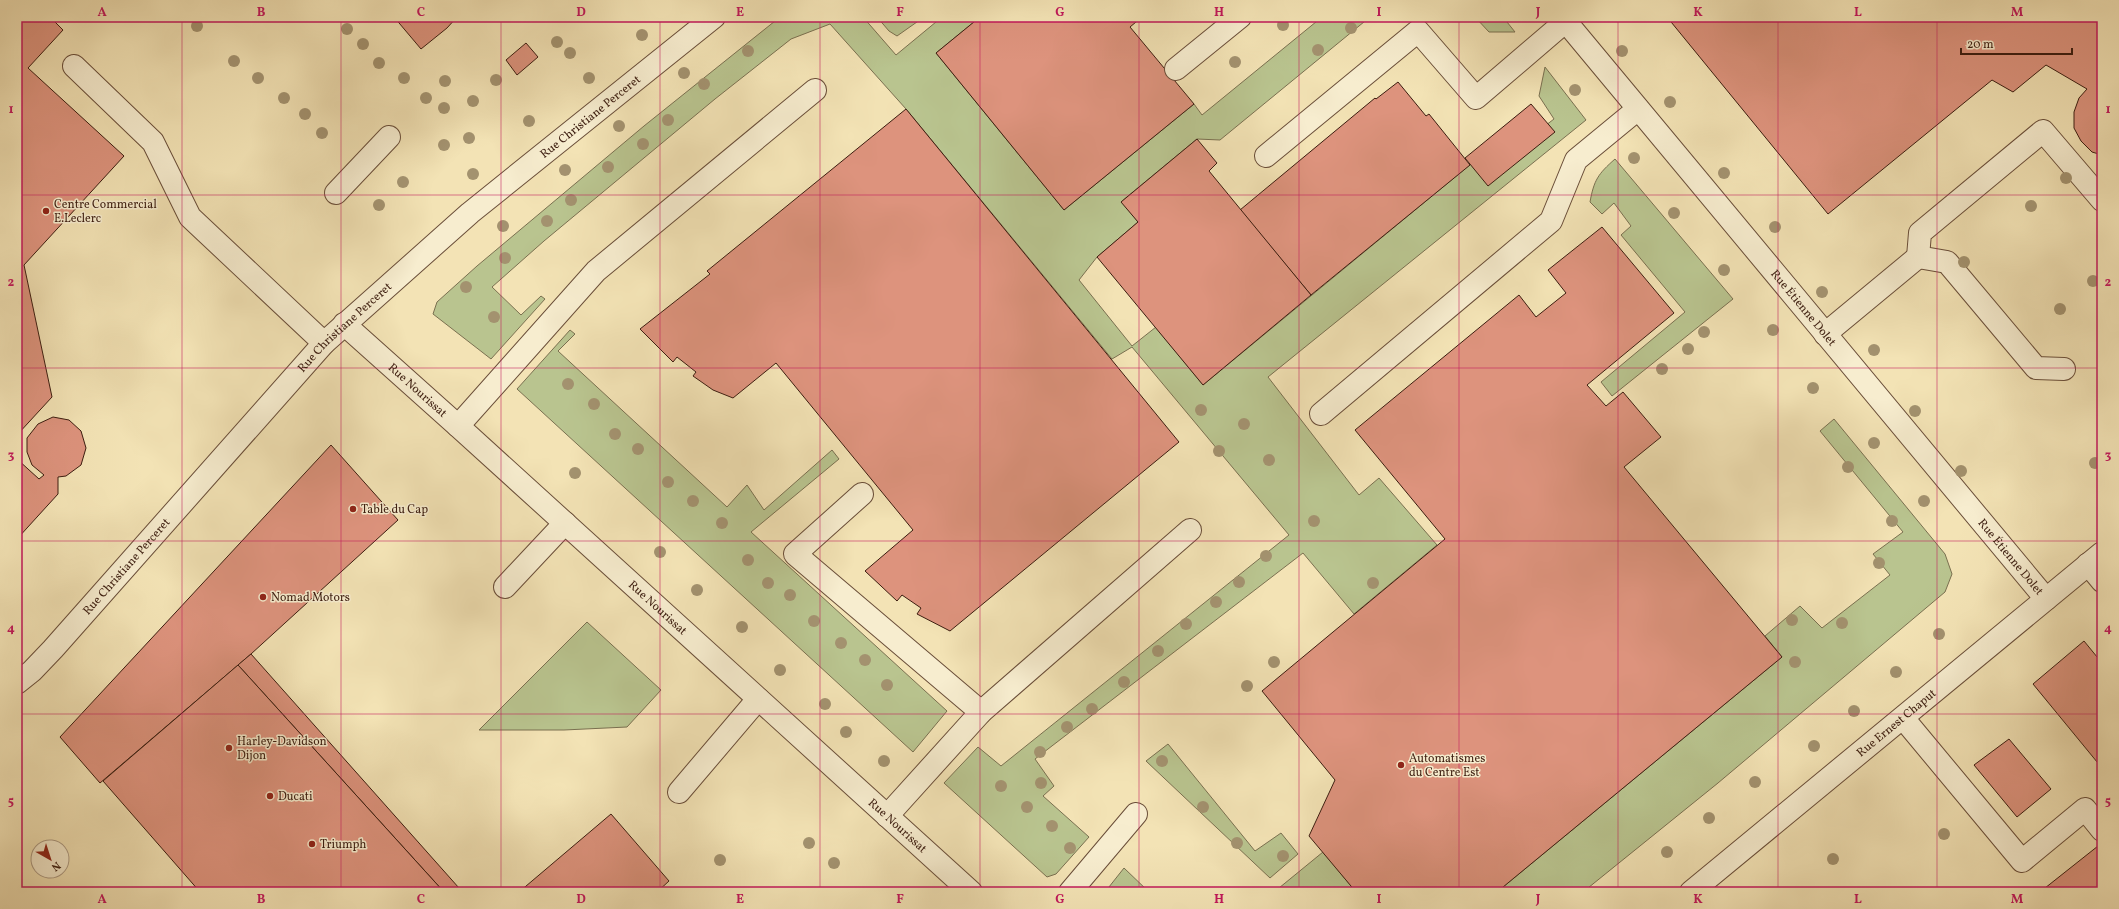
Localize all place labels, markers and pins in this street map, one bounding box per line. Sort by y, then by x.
place label: Centre Commercial E.Leclerc [54,197,157,227]
marker: Centre Commercial E.Leclerc [41,206,51,216]
place label: Table du Cap [361,502,428,518]
marker: Table du Cap [348,504,358,514]
place label: Nomad Motors [271,590,350,606]
marker: Nomad Motors [258,592,268,602]
place label: Harley-Davidson Dijon [237,734,327,764]
marker: Harley-Davidson Dijon [224,743,234,753]
place label: Automatismes du Centre Est [1409,751,1485,781]
marker: Automatismes du Centre Est [1396,760,1406,770]
place label: Ducati [278,789,313,805]
marker: Ducati [265,791,275,801]
place label: Triumph [320,837,366,853]
marker: Triumph [307,839,317,849]

